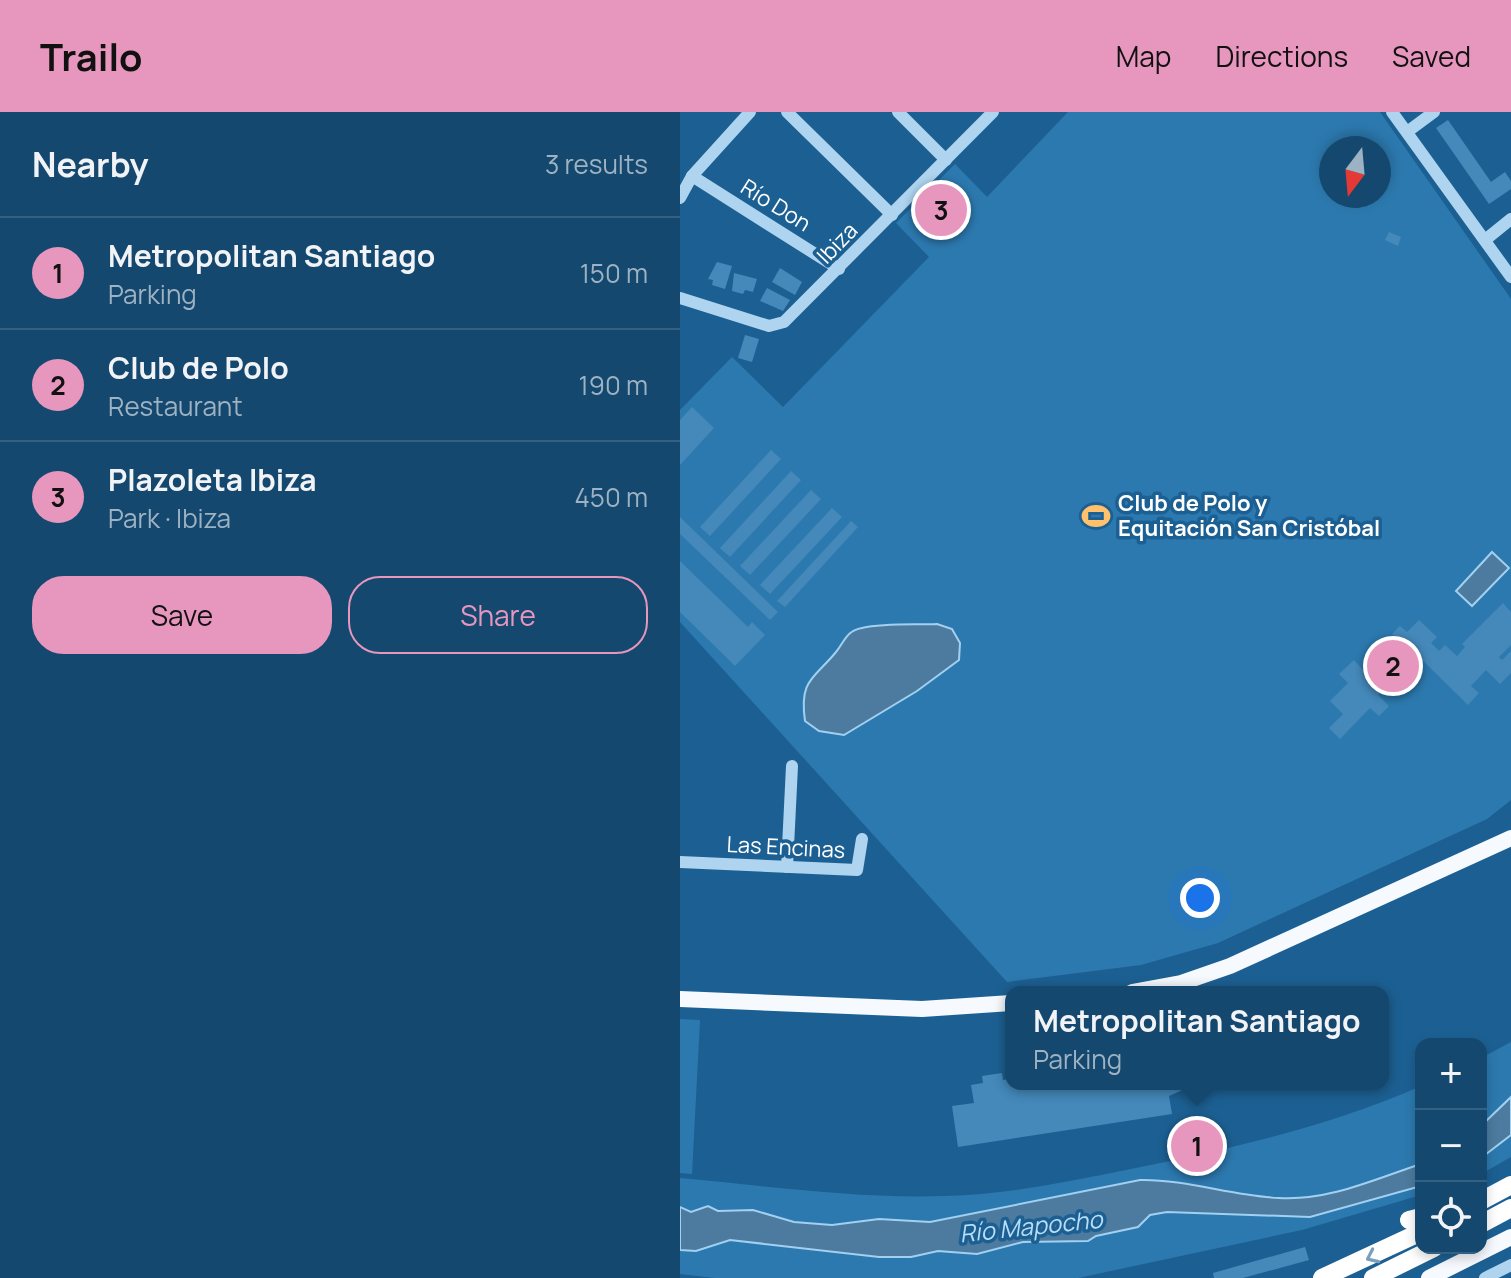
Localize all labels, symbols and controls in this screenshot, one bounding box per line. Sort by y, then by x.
text: Trailo [40,30,143,82]
text: Map [1116,37,1171,75]
text: Directions [1215,37,1348,75]
text: Saved [1392,37,1471,75]
north arrow [1319,136,1391,208]
text: Nearby [32,141,148,187]
text: 3 results [545,146,648,182]
street label: Río Don [735,172,817,238]
pin: 3 [915,180,967,240]
street label: Ibiza [810,216,864,270]
text: Metropolitan Santiago [108,235,435,276]
text: 1 [52,255,64,291]
text: 150 m [580,255,648,291]
text: Parking [108,276,197,312]
text: Club de Polo [108,347,289,388]
text: 2 [50,367,66,403]
text: 190 m [579,367,648,403]
text: Restaurant [108,388,243,424]
text: Plazoleta Ibiza [108,459,317,500]
text: 3 [50,479,66,515]
text: 450 m [575,479,648,515]
place label: Club de Polo y Equitación San Cristóbal [1118,488,1380,543]
text: Park · Ibiza [108,500,231,536]
sports icon: Club de Polo y Equitación San Cristóbal [1081,501,1111,531]
button: Save [32,576,332,654]
button: Share [348,576,648,654]
pin: 2 [1367,636,1419,696]
street label: Las Encinas [726,829,846,865]
your location [1180,878,1220,918]
popup [1005,986,1389,1090]
text: Metropolitan Santiago [1033,1000,1361,1041]
map controls [1415,1038,1487,1254]
button: + [1415,1038,1487,1110]
text: Parking [1033,1041,1122,1077]
button: − [1415,1110,1487,1182]
pin: 1 [1171,1116,1223,1176]
button: locate [1415,1182,1487,1254]
water label: Río Mapocho [958,1201,1106,1249]
one-way arrow [1366,1247,1380,1263]

